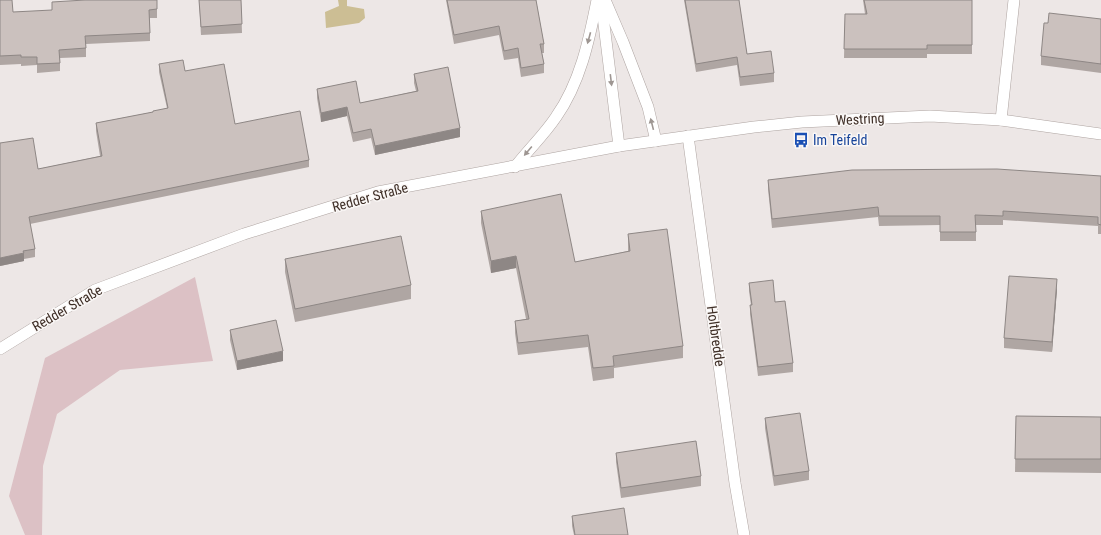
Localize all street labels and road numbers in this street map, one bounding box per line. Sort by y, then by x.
street label: Westring [835,110,885,128]
street label: Redder Straße [330,179,410,215]
street label: Redder Straße [29,281,105,334]
street label: Holtbredde [704,305,728,368]

